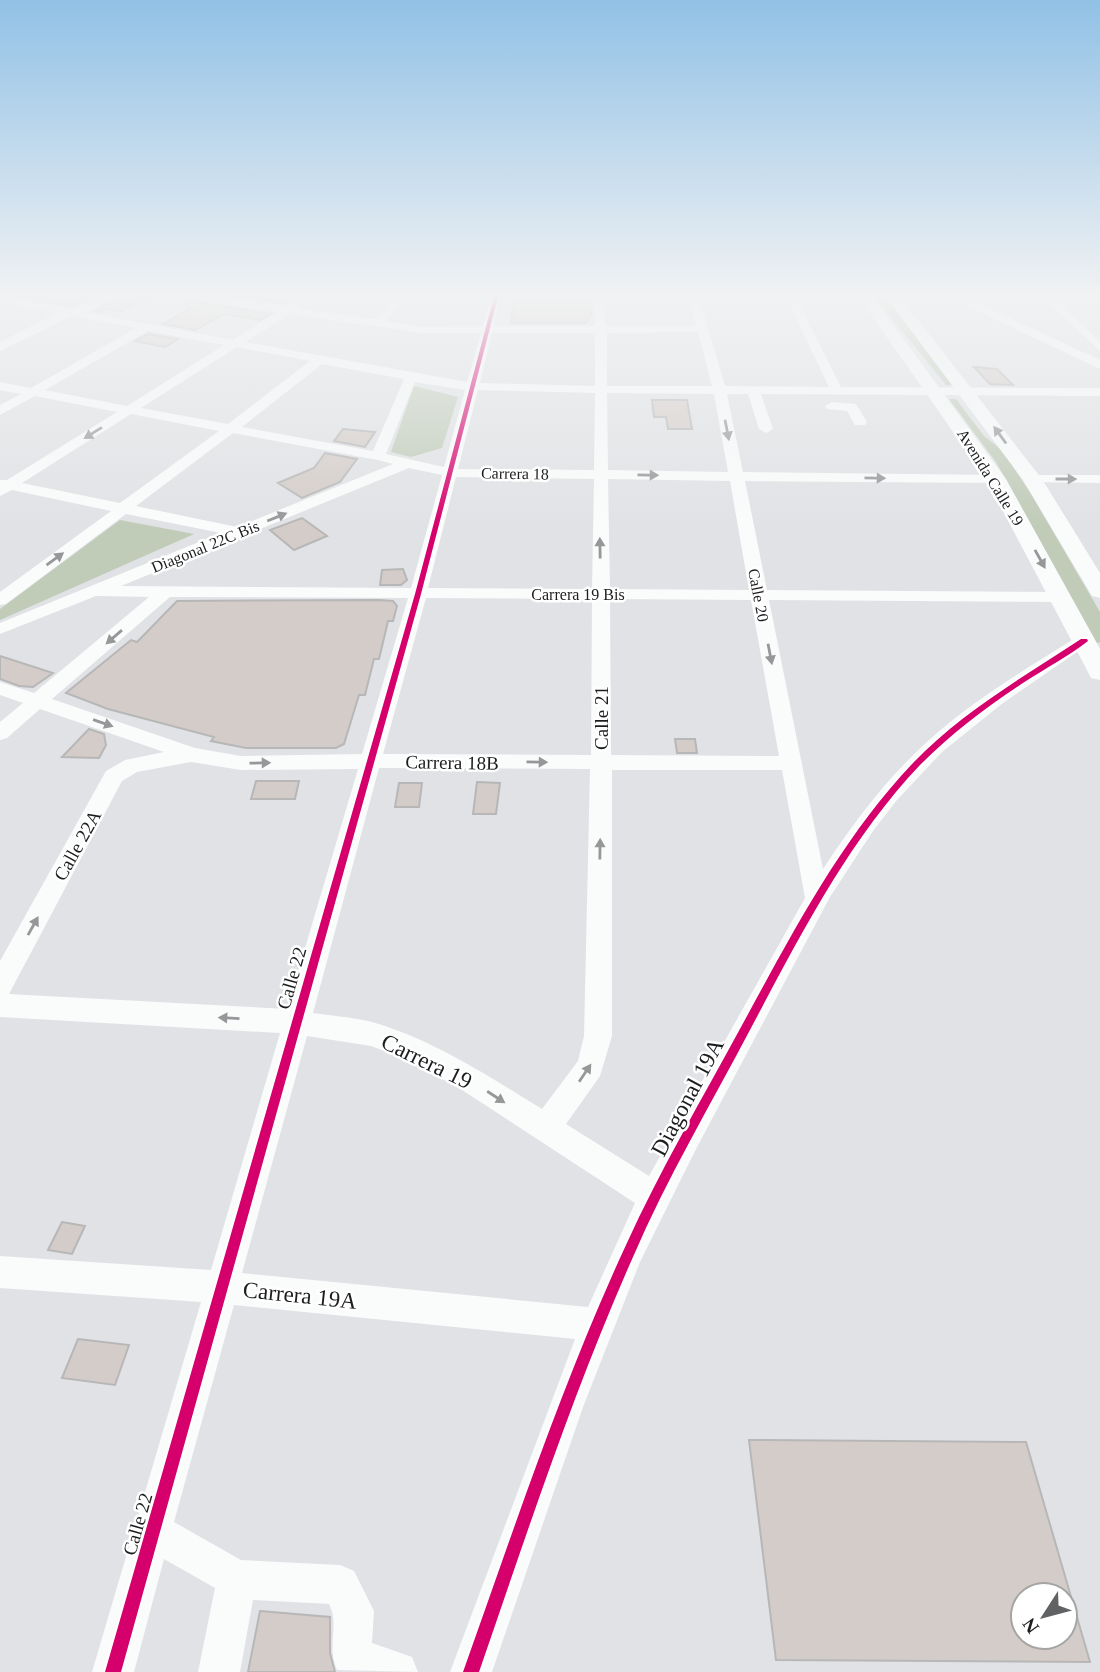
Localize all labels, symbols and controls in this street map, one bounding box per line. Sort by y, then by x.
one-way arrow [722,419,733,441]
one-way arrow [84,426,103,439]
street label: Avenida Calle 19 [954,426,1027,529]
one-way arrow [993,426,1007,444]
street label: Carrera 18 [481,464,549,483]
one-way arrow [637,469,659,481]
one-way arrow [864,472,886,483]
one-way arrow [1055,473,1077,485]
one-way arrow [267,511,288,522]
street label: Diagonal 22C Bis [149,517,262,577]
one-way arrow [594,537,606,559]
one-way arrow [1034,550,1046,569]
one-way arrow [46,552,64,566]
street label: Calle 20 [745,567,772,623]
street label: Carrera 19 Bis [531,586,625,603]
one-way arrow [105,629,122,644]
one-way arrow [764,643,775,665]
street label: Calle 21 [591,686,612,750]
one-way arrow [93,718,114,729]
street label: Carrera 18B [405,751,499,774]
one-way arrow [249,757,271,769]
one-way arrow [526,757,548,768]
street label: Calle 22A [49,806,106,884]
one-way arrow [594,838,606,860]
one-way arrow [27,916,39,936]
street label: Calle 22 [273,945,310,1012]
one-way arrow [217,1012,239,1023]
street label: Carrera 19 [377,1029,476,1094]
street label: Diagonal 19A [646,1034,729,1160]
one-way arrow [578,1064,592,1082]
one-way arrow [486,1090,505,1103]
street label: Carrera 19A [242,1277,358,1314]
street label: Calle 22 [119,1491,156,1558]
north arrow [1009,1581,1079,1651]
text: N [1018,1614,1043,1637]

